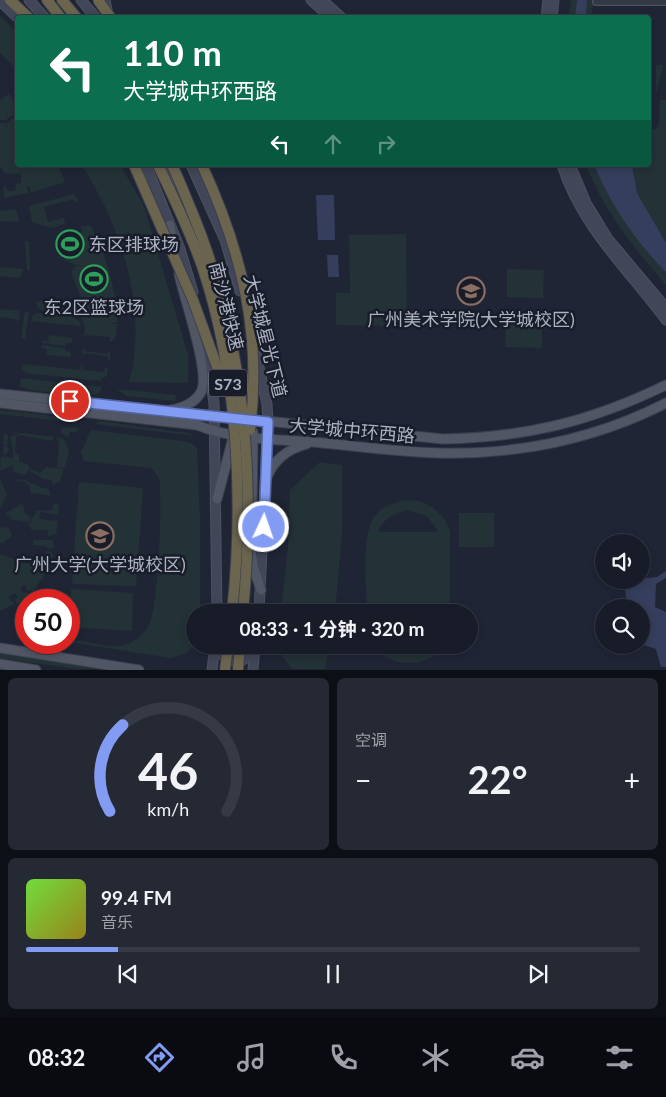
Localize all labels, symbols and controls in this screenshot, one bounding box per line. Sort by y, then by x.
text: 110 m [123,31,222,73]
icon: left [40,35,105,100]
text: 大学城中环西路 [123,77,277,104]
icon: left [266,130,294,158]
icon: ahead [319,130,347,158]
icon: right [372,130,400,158]
sports icon: 东区排球场 [55,229,85,259]
place label: 东区排球场 [89,233,179,255]
street label: 南沙港快速 [205,260,249,352]
sports icon: 东2区篮球场 [79,264,109,294]
street label: 大学城星光下道 [240,272,292,400]
school or university icon: 广州美术学院(大学城校区) [456,276,486,306]
place label: 东2区篮球场 [44,296,144,318]
place label: 广州美术学院(大学城校区) [367,308,575,330]
road number: S73 [209,369,247,396]
pin [49,380,91,422]
icon: arrive [56,387,84,415]
street label: 大学城中环西路 [288,414,416,446]
position arrow [237,500,289,552]
school or university icon: 广州大学(大学城校区) [85,521,115,551]
map controls [595,534,650,654]
button: sound [595,534,650,589]
place label: 广州大学(大学城校区) [14,553,186,575]
speed limit sign: 50 [15,589,80,654]
button: search [595,599,650,654]
text: 08:33 · 1 分钟 · 320 m [239,617,425,640]
text: 空调 [355,730,387,749]
text: 46 [138,739,199,801]
text: 22° [468,756,527,802]
text: − [355,763,371,797]
text: + [624,763,640,797]
text: km/h [148,798,189,820]
text: 99.4 FM [101,886,172,909]
text: 音乐 [101,912,133,931]
icon: previous [114,960,142,988]
icon: pause [319,960,347,988]
icon: next [524,960,552,988]
icon: directions [142,1040,177,1075]
icon: music [234,1040,269,1075]
icon: phone [326,1040,361,1075]
icon: climate [418,1040,453,1075]
icon: car [510,1040,545,1075]
icon: filters [602,1040,637,1075]
text: 08:32 [29,1044,85,1071]

